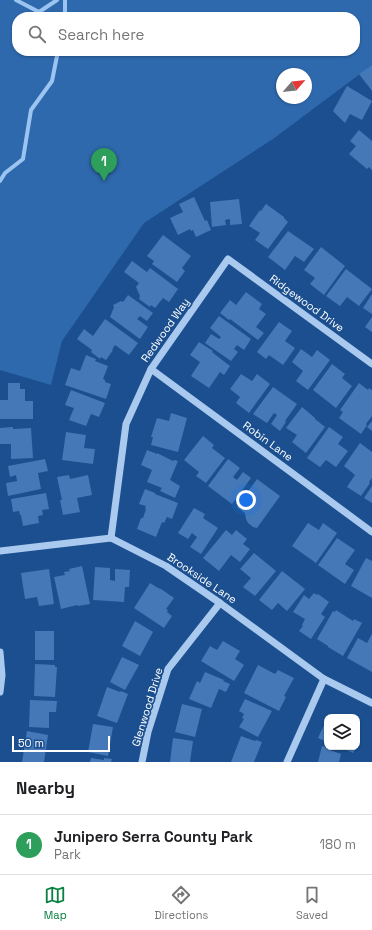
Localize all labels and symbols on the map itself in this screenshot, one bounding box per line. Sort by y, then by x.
north arrow [276,68,312,104]
pin: 1 [91,148,117,181]
street label: Ridgewood Drive [267,271,347,335]
street label: Redwood Way [138,295,192,365]
street label: Robin Lane [240,418,296,464]
your location [236,490,256,510]
street label: Brookside Lane [164,550,240,606]
street label: Glenwood Drive [128,666,166,748]
scale bar [12,734,110,753]

